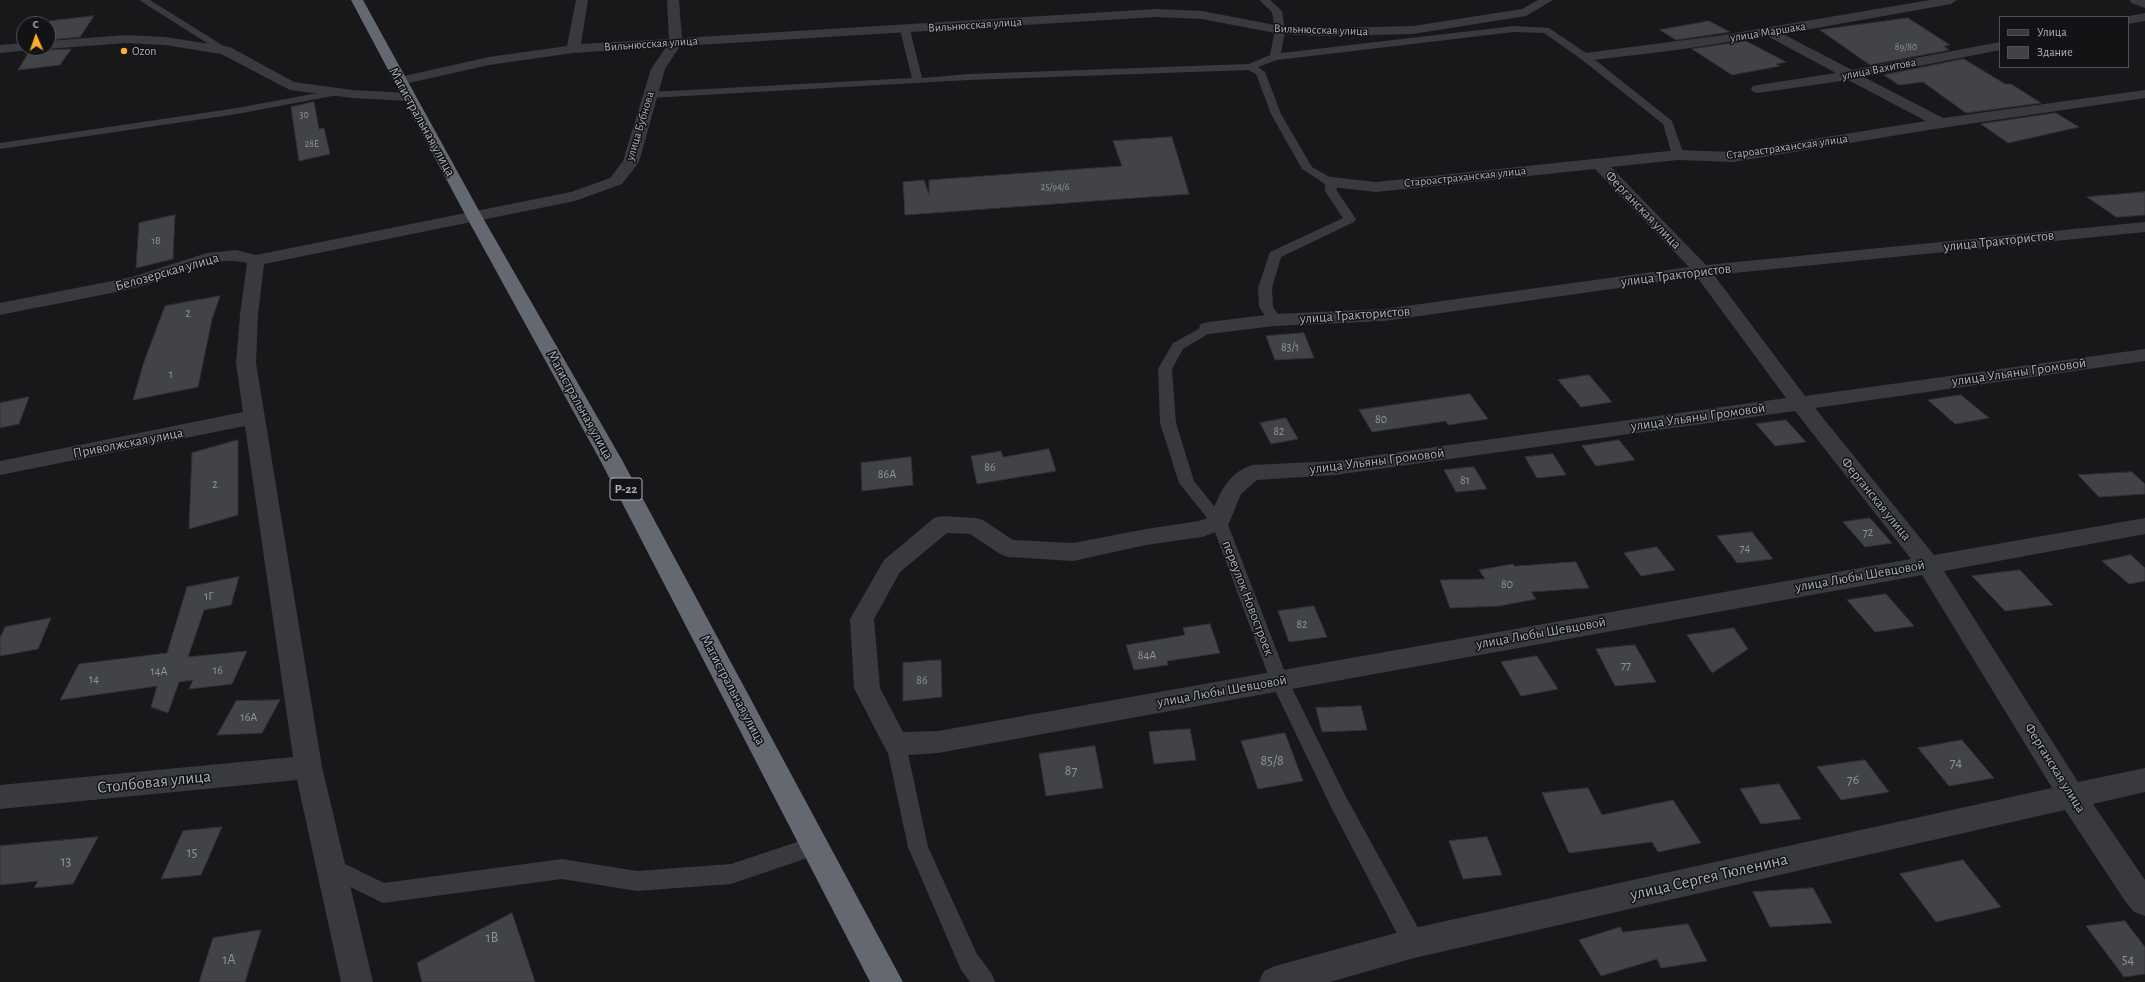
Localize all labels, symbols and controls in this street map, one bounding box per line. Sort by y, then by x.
street label: Вильнюсская улица [928,15,1022,35]
north arrow [16,16,56,56]
legend [1999,16,2129,68]
text: С [32,19,39,30]
street label: улица Маршака [1729,19,1807,45]
street label: Вильнюсская улица [1274,21,1368,39]
text: Улица [2037,26,2067,38]
street label: Вильнюсская улица [604,34,698,54]
house number: 89/80 [1895,41,1917,53]
place label: Ozon [132,44,156,58]
marker: Ozon [119,46,129,56]
text: Здание [2037,46,2073,58]
street label: улица Вахитова [1841,55,1917,83]
street label: Магистральная улица [385,65,459,179]
street label: улица Бубнова [623,90,657,162]
house number: 30 [299,109,309,121]
street label: Староастраханская улица [1725,131,1849,163]
house number: 28Е [305,138,319,150]
street label: Староастраханская улица [1403,163,1527,191]
street label: Ферганская улица [1601,167,1685,253]
house number: 25/94/6 [1041,181,1069,193]
street label: улица Трактористов [1943,227,2055,255]
house number: 1В [151,235,161,247]
street label: Белозерская улица [113,249,221,295]
street label: улица Трактористов [1620,260,1732,290]
street label: улица Трактористов [1299,303,1411,327]
house number: 2 [185,306,191,320]
house number: 83/1 [1281,340,1299,354]
street label: Магистральная улица [543,348,617,462]
street label: улица Ульяны Громовой [1951,354,2087,390]
house number: 1 [169,367,173,381]
street label: улица Ульяны Громовой [1630,399,1766,435]
house number: 80 [1375,412,1387,426]
street label: Приволжская улица [71,424,185,462]
house number: 82 [1273,424,1285,438]
street label: улица Ульяны Громовой [1309,444,1445,478]
street label: Ферганская улица [1837,454,1915,544]
house number: 86 [984,460,996,474]
house number: 86А [878,467,896,481]
house number: 81 [1460,473,1470,487]
house number: 2 [212,477,218,491]
road number: Р-22 [610,478,642,500]
house number: 72 [1863,525,1873,539]
street label: переулок Новостроек [1218,538,1278,658]
house number: 74 [1740,541,1750,555]
street label: улица Любы Шевцовой [1794,556,1926,596]
house number: 80 [1501,577,1513,591]
house number: 1Г [204,589,214,603]
street label: улица Любы Шевцовой [1475,613,1607,653]
house number: 82 [1296,617,1308,631]
street label: Магистральная улица [697,632,769,748]
house number: 84А [1138,648,1156,662]
house number: 77 [1621,658,1631,672]
house number: 16 [213,663,223,677]
house number: 14А [151,664,167,678]
street label: улица Любы Шевцовой [1156,671,1288,711]
house number: 14 [89,672,99,686]
house number: 86 [916,673,928,687]
house number: 16А [241,710,257,724]
street label: Ферганская улица [2021,720,2089,816]
house number: 85/8 [1260,753,1284,769]
house number: 74 [1950,755,1962,771]
house number: 87 [1065,763,1077,779]
street label: Столбовая улица [96,766,212,798]
house number: 76 [1847,772,1859,788]
house number: 15 [187,845,197,861]
street label: улица Сергея Тюленина [1628,849,1790,905]
house number: 13 [61,854,71,870]
house number: 1В [486,930,498,946]
house number: 1А [222,952,236,968]
house number: 54 [2122,952,2134,968]

